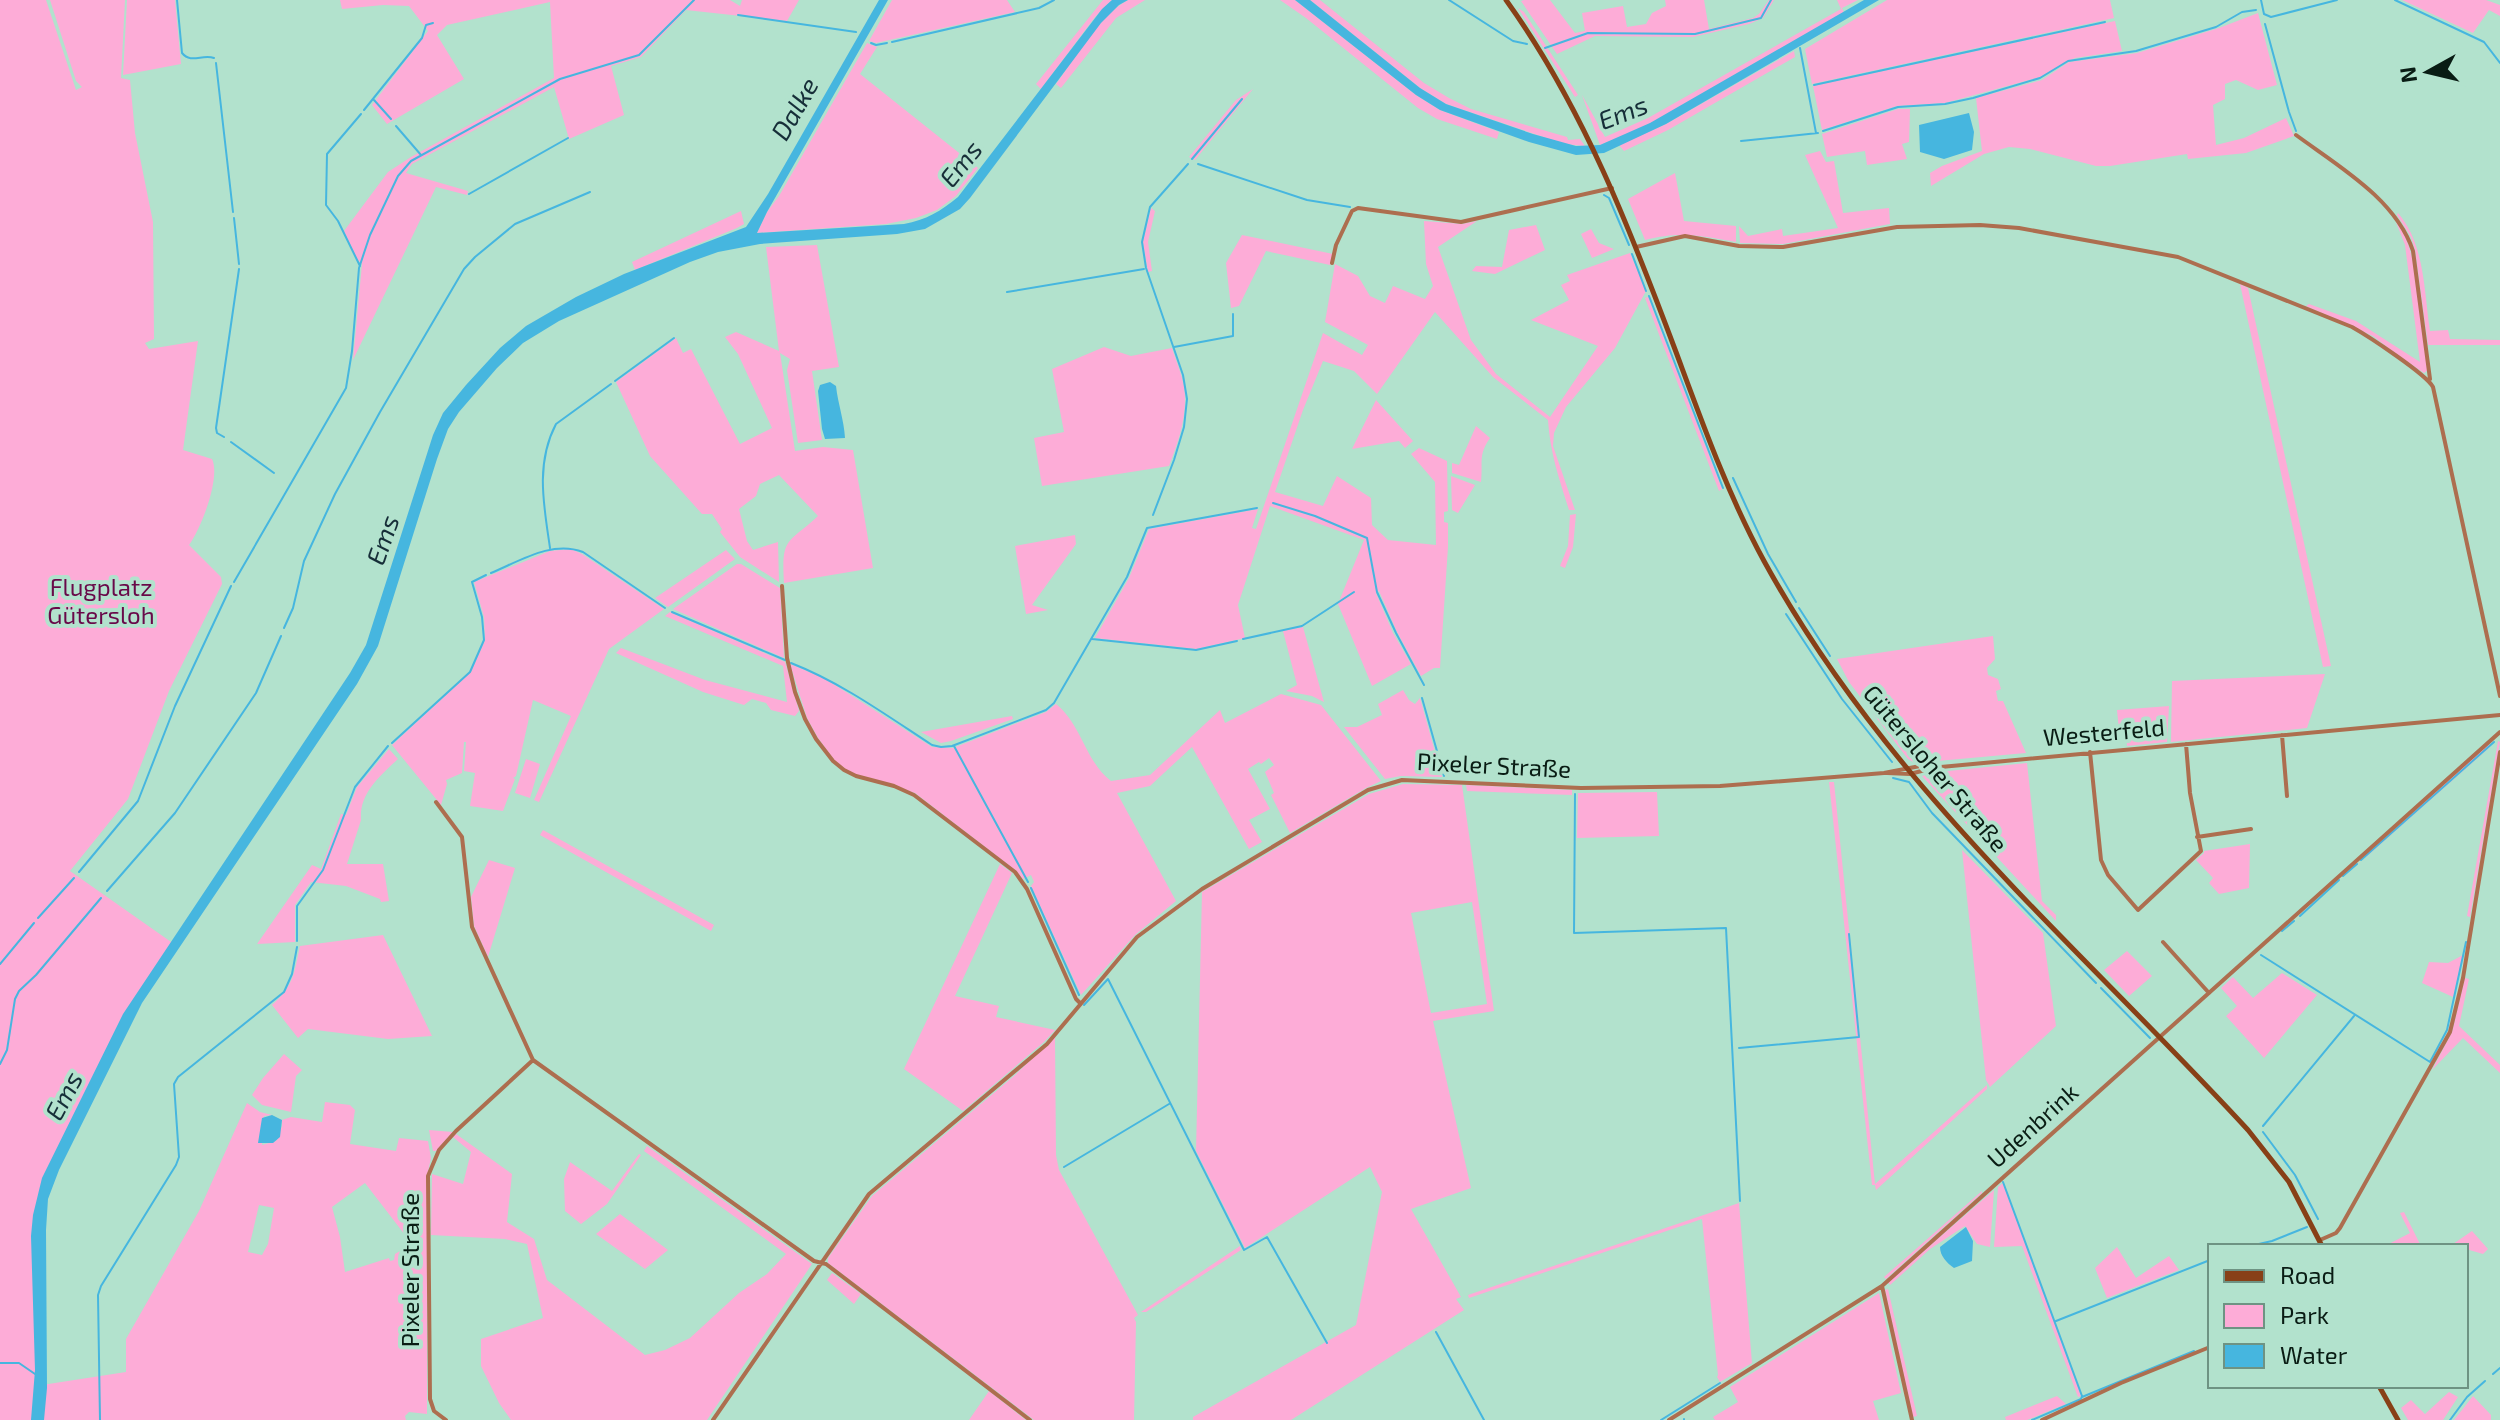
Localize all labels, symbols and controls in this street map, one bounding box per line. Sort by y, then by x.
north arrow [2388,32,2468,112]
text: N [2393,65,2421,85]
water label: Dalke [764,71,824,145]
water label: Ems [1593,88,1652,135]
water label: Ems [932,134,988,192]
water label: Ems [359,511,404,568]
park label: Flugplatz Gütersloh [47,572,155,629]
street label: Gütersloher Straße [1858,679,2014,857]
street label: Westerfeld [2042,712,2166,751]
street label: Pixeler Straße [1416,746,1572,783]
water label: Ems [37,1066,88,1125]
street label: Udenbrink [1981,1077,2083,1173]
street label: Pixeler Straße [395,1193,424,1347]
legend [2208,1244,2468,1388]
text: Road [2280,1260,2335,1289]
text: Park [2280,1300,2329,1329]
text: Water [2280,1340,2348,1369]

